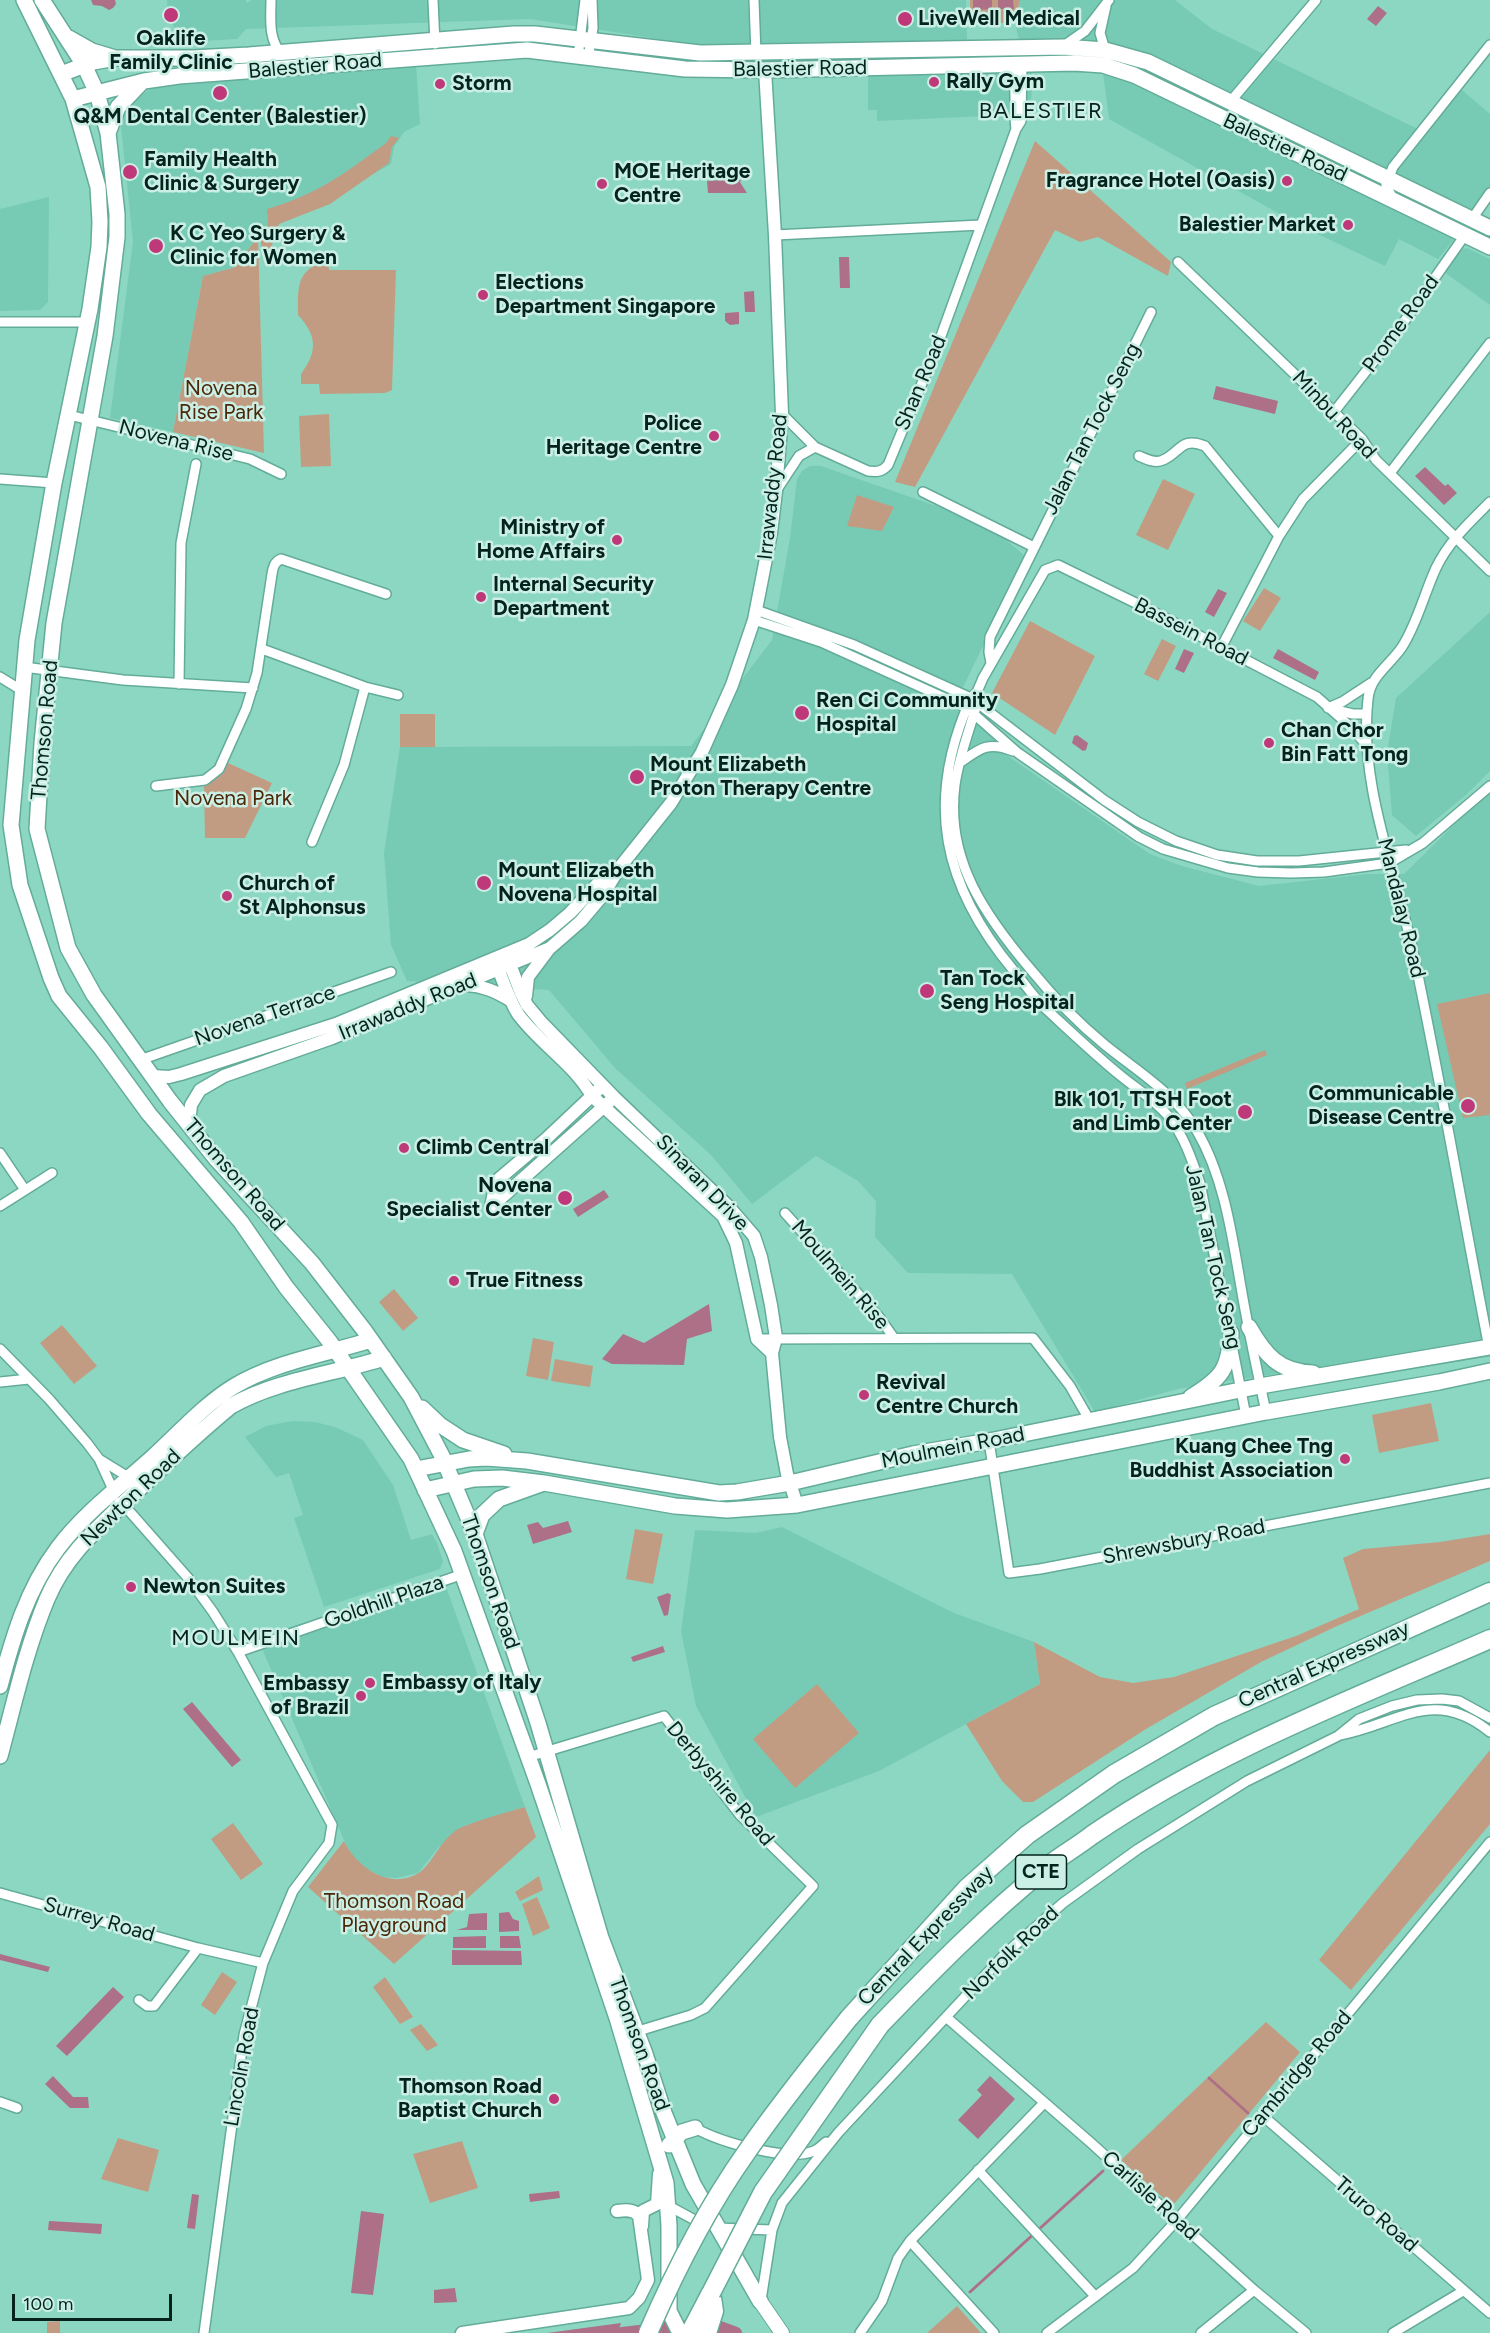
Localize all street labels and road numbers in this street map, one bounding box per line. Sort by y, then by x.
street label: Balestier Road [247,48,383,84]
street label: Balestier Road [733,55,867,83]
street label: Balestier Road [1219,108,1351,188]
street label: Prome Road [1357,270,1445,378]
street label: Shan Road [890,332,952,434]
street label: Jalan Tan Tock Seng [1038,339,1146,519]
street label: Minbu Road [1287,365,1381,465]
street label: Irrawaddy Road [753,413,793,561]
street label: Novena Rise [116,415,236,467]
street label: Bassein Road [1130,592,1252,672]
street label: Thomson Road [26,659,64,801]
street label: Mandalay Road [1371,836,1431,980]
street label: Irrawaddy Road [335,968,481,1046]
street label: Novena Terrace [191,980,339,1052]
street label: Thomson Road [178,1114,290,1236]
street label: Sinaran Drive [650,1130,754,1236]
street label: Jalan Tan Tock Seng [1179,1162,1247,1352]
street label: Moulmein Rise [786,1215,894,1335]
street label: Moulmein Road [879,1422,1027,1474]
street label: Newton Road [76,1444,186,1552]
street label: Thomson Road [455,1511,525,1653]
street label: Shrewsbury Road [1101,1514,1267,1570]
street label: Goldhill Plaza [321,1570,447,1634]
street label: Central Expressway [1235,1616,1413,1714]
street label: Derbyshire Road [661,1717,779,1851]
road number: CTE [1016,1855,1066,1889]
street label: Central Expressway [853,1861,999,2011]
street label: Surrey Road [40,1892,158,1948]
street label: Norfolk Road [958,1901,1064,2005]
street label: Thomson Road [603,1974,675,2114]
street label: Lincoln Road [219,2005,265,2129]
street label: Cambridge Road [1237,2006,1357,2142]
street label: Carlisle Road [1096,2146,1204,2246]
street label: Truro Road [1329,2172,1423,2258]

